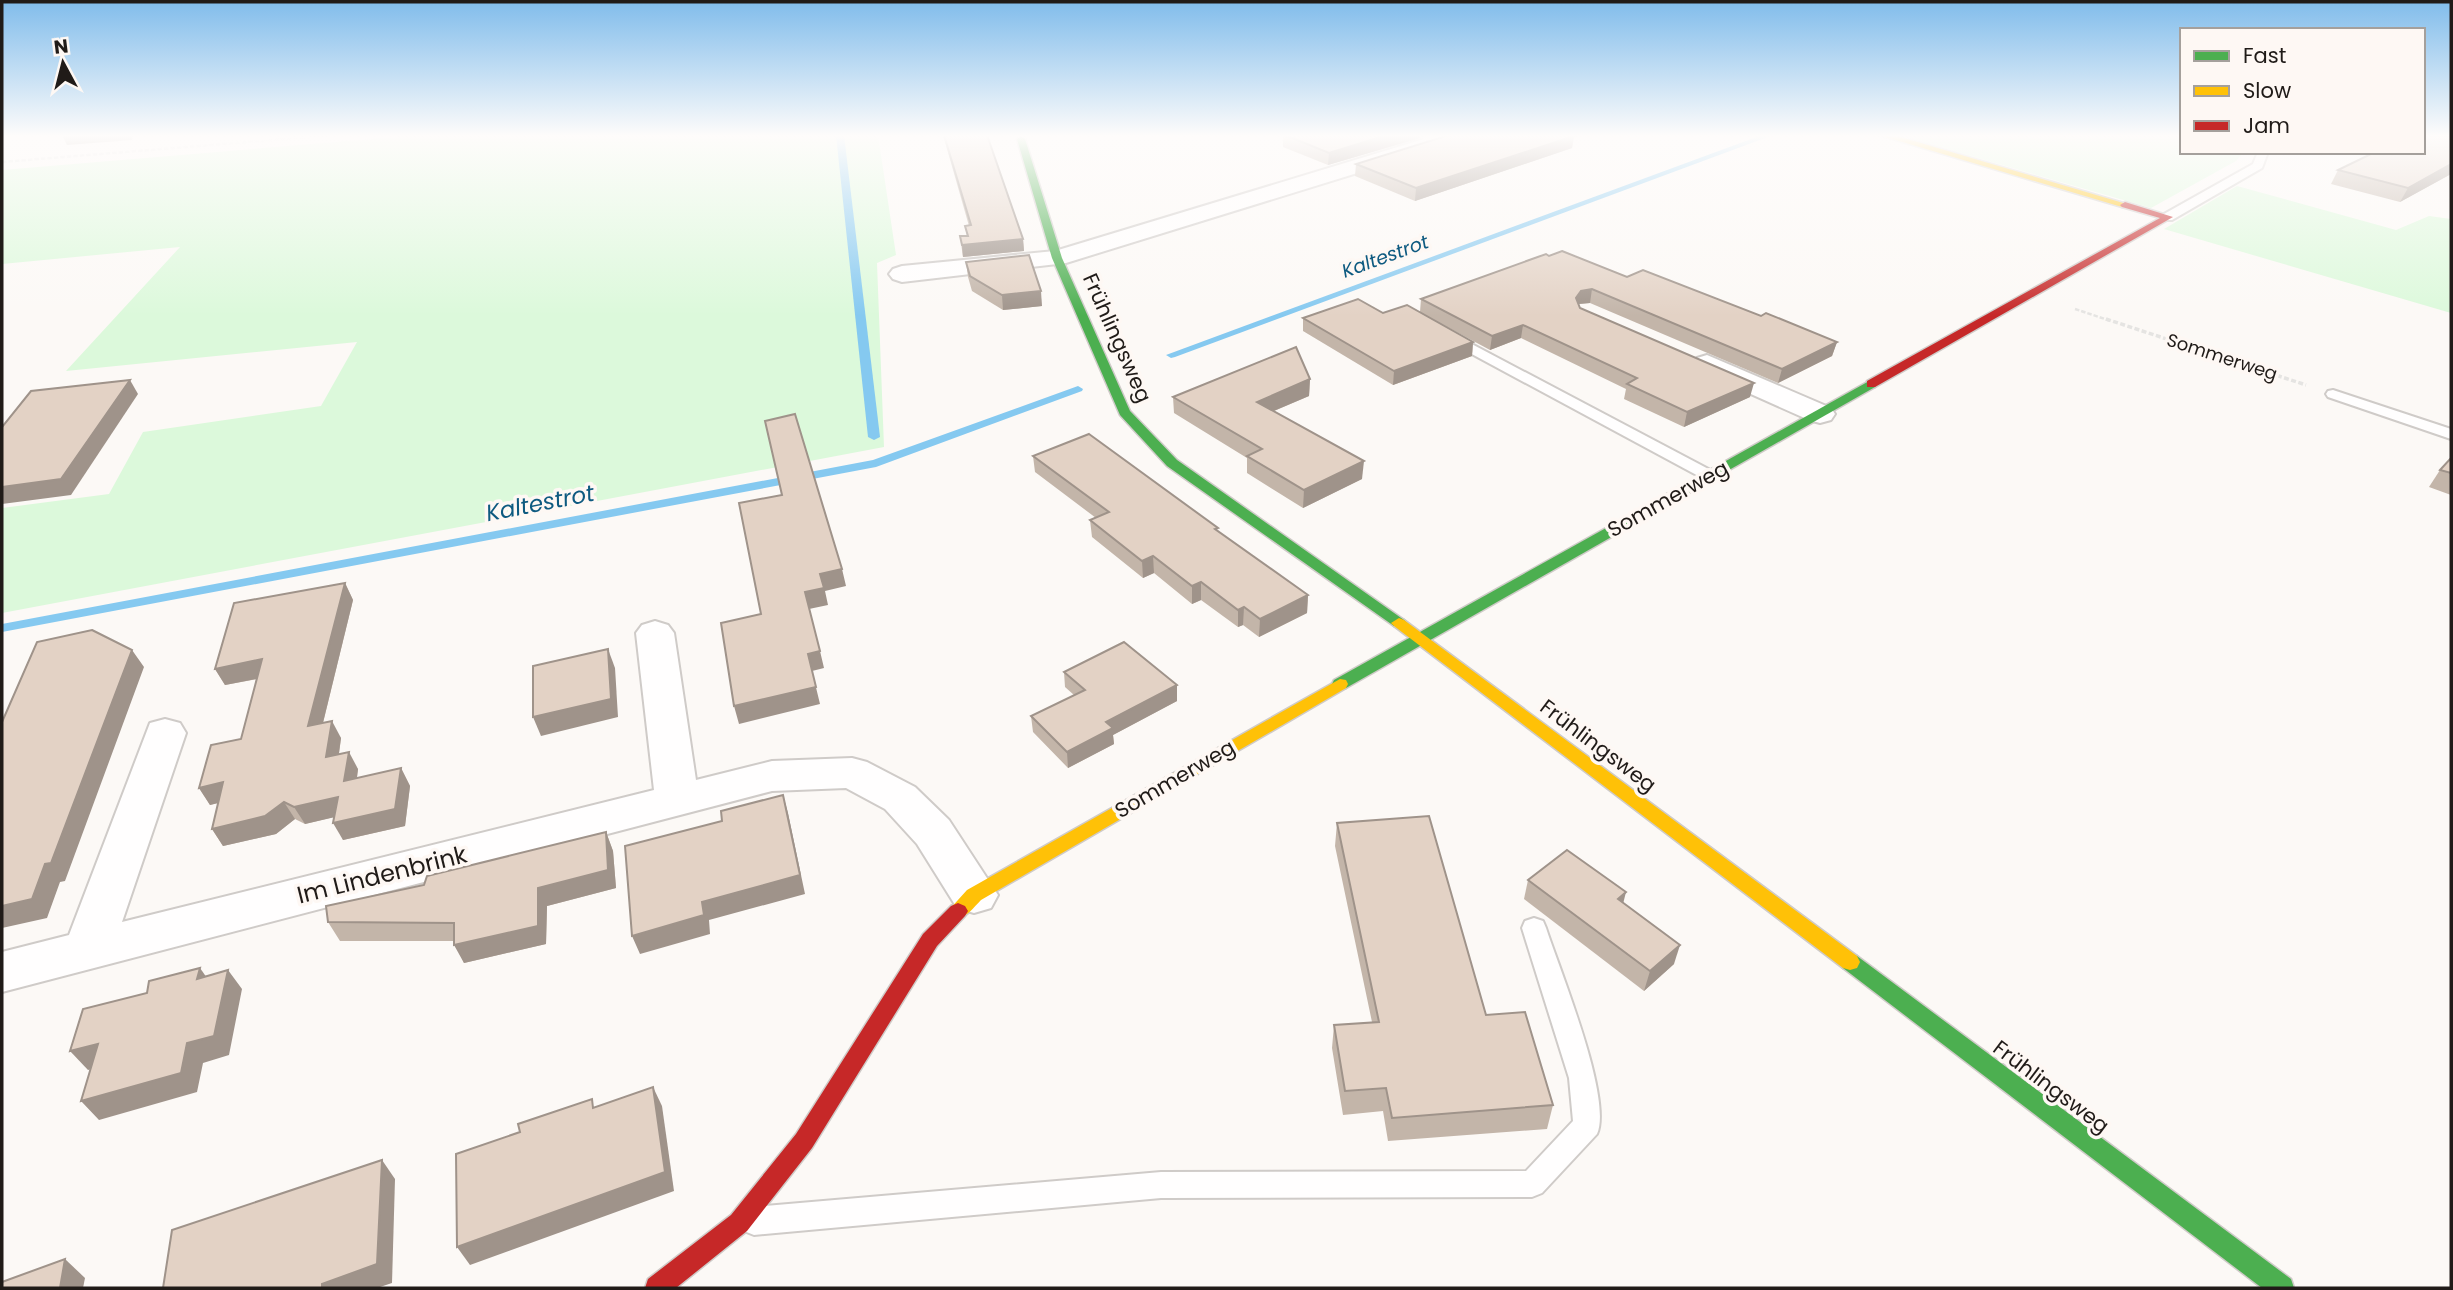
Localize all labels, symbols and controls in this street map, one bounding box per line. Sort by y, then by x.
north arrow [28,28,98,98]
legend [2180,28,2425,154]
text: N [52,32,70,61]
text: Fast [2243,41,2286,70]
text: Slow [2243,76,2291,105]
text: Jam [2243,111,2290,140]
water label: Kaltestrot [1338,228,1433,285]
street label: Frühlingsweg [1076,269,1159,407]
street label: Sommerweg [2164,327,2281,386]
street label: Sommerweg [1602,453,1734,544]
water label: Kaltestrot [483,477,597,529]
street label: Frühlingsweg [1534,692,1662,799]
street label: Sommerweg [1109,732,1240,825]
street label: Im Lindenbrink [294,837,471,912]
street label: Frühlingsweg [1987,1033,2115,1140]

